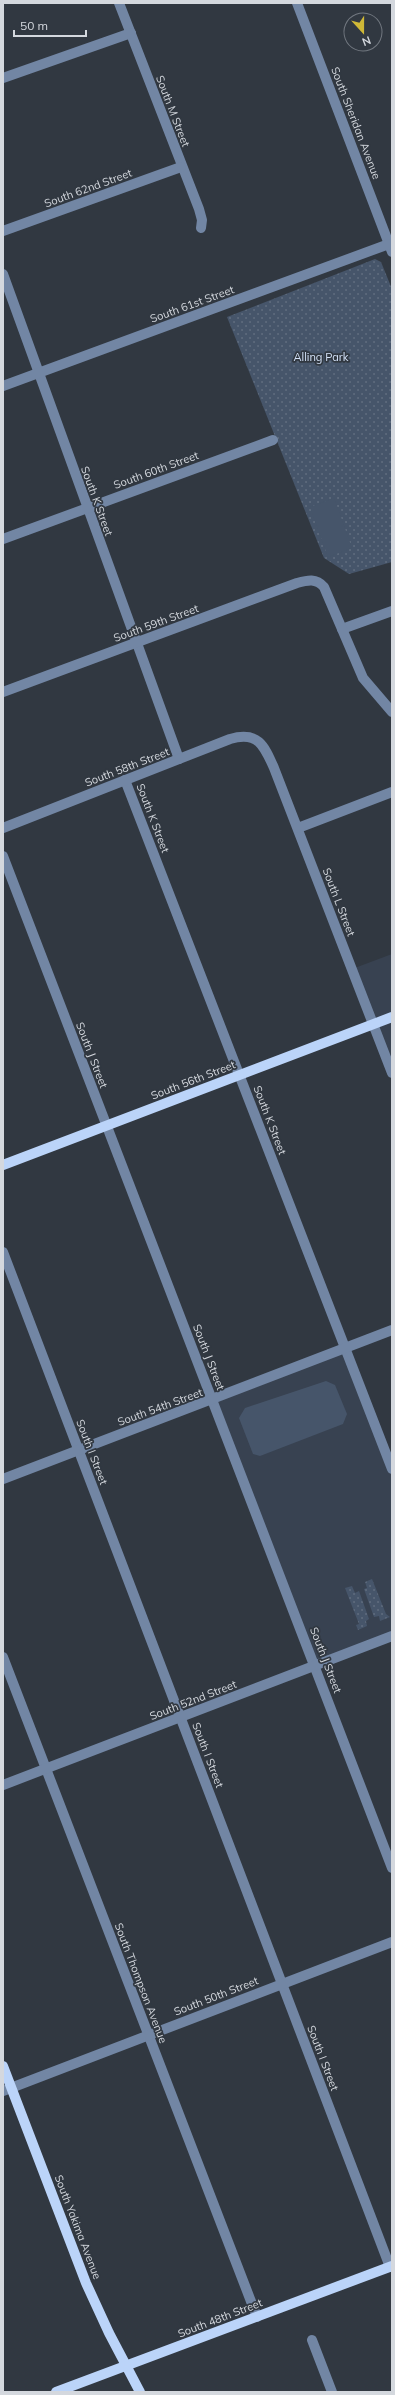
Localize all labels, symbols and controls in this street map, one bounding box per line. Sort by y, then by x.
scale bar [14,12,86,38]
north arrow [343,12,383,52]
text: 50 m [20,18,48,33]
text: N [360,33,373,49]
street label: South Sheridan Avenue [328,65,384,181]
street label: South M Street [153,73,193,149]
street label: South 62nd Street [42,166,134,210]
street label: South 61st Street [148,282,236,326]
park label: Alling Park [293,350,349,364]
street label: South 60th Street [112,448,201,492]
street label: South K Street [78,464,116,538]
street label: South 59th Street [112,601,201,645]
street label: South 58th Street [83,744,171,790]
street label: South K Street [133,781,173,855]
street label: South L Street [320,866,358,938]
street label: South J Street [73,1020,111,1090]
street label: South 56th Street [149,1057,237,1103]
street label: South K Street [250,1083,290,1157]
street label: South J Street [190,1322,228,1392]
street label: South 54th Street [116,1385,205,1429]
street label: South I Street [73,1417,111,1487]
street label: South J Street [307,1625,345,1695]
street label: South 52nd Street [147,1677,239,1723]
street label: South I Street [189,1720,227,1790]
street label: South Thompson Avenue [112,1921,170,2045]
street label: South 50th Street [172,1973,260,2019]
street label: South I Street [304,2023,342,2093]
street label: South Yakima Avenue [52,2173,104,2281]
street label: South 48th Street [176,2295,264,2341]

